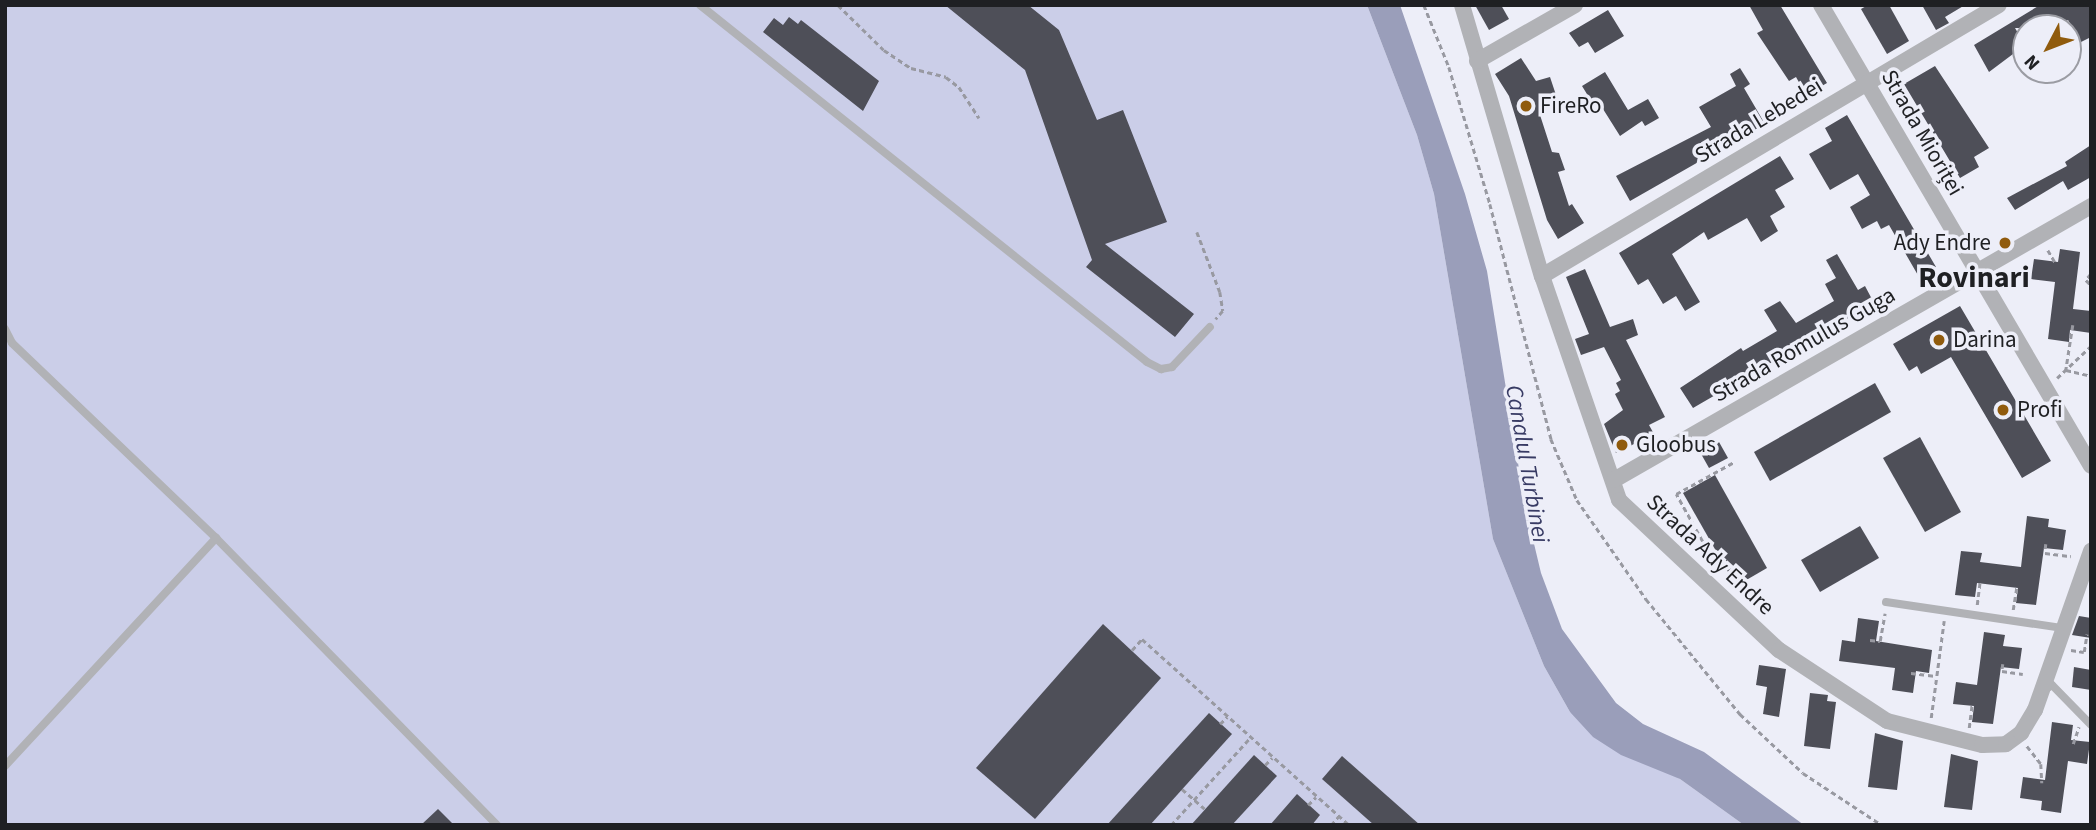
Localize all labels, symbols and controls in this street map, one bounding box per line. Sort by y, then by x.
north arrow [2012,14,2082,84]
text: N [2018,48,2047,76]
street label: Strada Mioriței [1875,65,1969,201]
street label: Strada Lebedei [1690,72,1828,170]
place label: FireRo [1540,92,1602,120]
marker: FireRo [1518,98,1534,114]
place label: Ady Endre [1894,229,1991,257]
marker: Ady Endre [1997,235,2013,251]
district label: Rovinari [1918,260,2030,296]
street label: Strada Romulus Guga [1708,281,1900,409]
place label: Darina [1953,326,2017,354]
marker: Darina [1931,332,1947,348]
water label: Canalul Turbinei [1499,383,1555,545]
place label: Profi [2017,396,2063,424]
marker: Profi [1995,402,2011,418]
place label: Gloobus [1636,431,1716,459]
marker: Gloobus [1614,437,1630,453]
street label: Strada Ady Endre [1640,489,1780,621]

